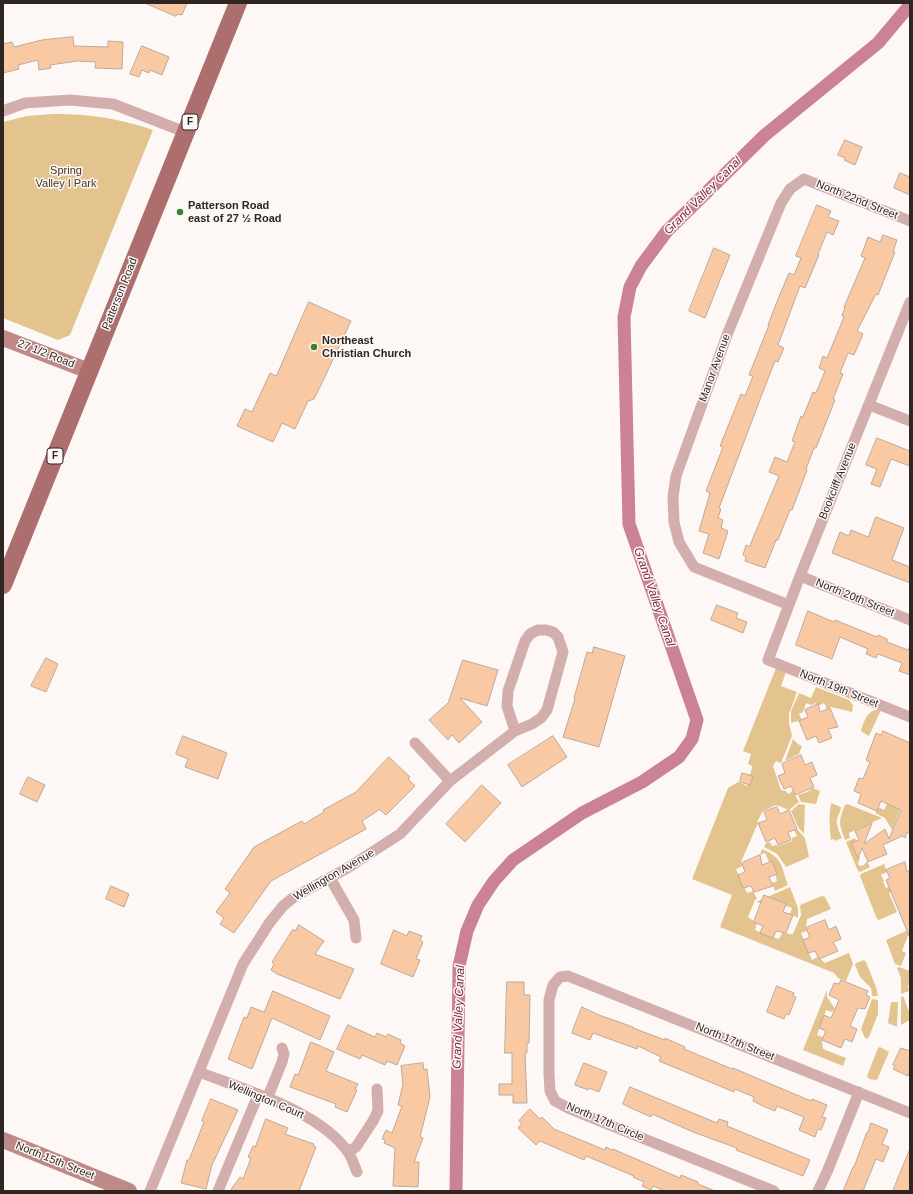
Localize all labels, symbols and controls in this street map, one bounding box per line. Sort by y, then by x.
road number: F [182,114,198,130]
water label: Grand Valley Canal [661,154,745,238]
park label: Spring Valley I Park [36,164,96,190]
street label: North 22nd Street [814,178,900,222]
place label: Patterson Road east of 27 ½ Road [188,199,282,225]
marker: Patterson Road east of 27 ½ Road [175,207,185,217]
street label: Patterson Road [100,256,140,332]
street label: Manor Avenue [697,332,733,404]
place label: Northeast Christian Church [322,334,411,360]
street label: 27 1/2 Road [16,337,76,371]
marker: Northeast Christian Church [309,342,319,352]
street label: Bookcliff Avenue [817,441,859,521]
road number: F [47,448,63,464]
water label: Grand Valley Canal [630,546,678,648]
street label: North 20th Street [814,576,896,620]
street label: North 19th Street [798,667,880,711]
street label: Wellington Avenue [291,846,377,904]
water label: Grand Valley Canal [450,965,468,1069]
street label: North 17th Street [694,1020,776,1064]
street label: Wellington Court [226,1078,306,1122]
street label: North 17th Circle [564,1100,646,1144]
street label: North 15th Street [14,1139,96,1183]

